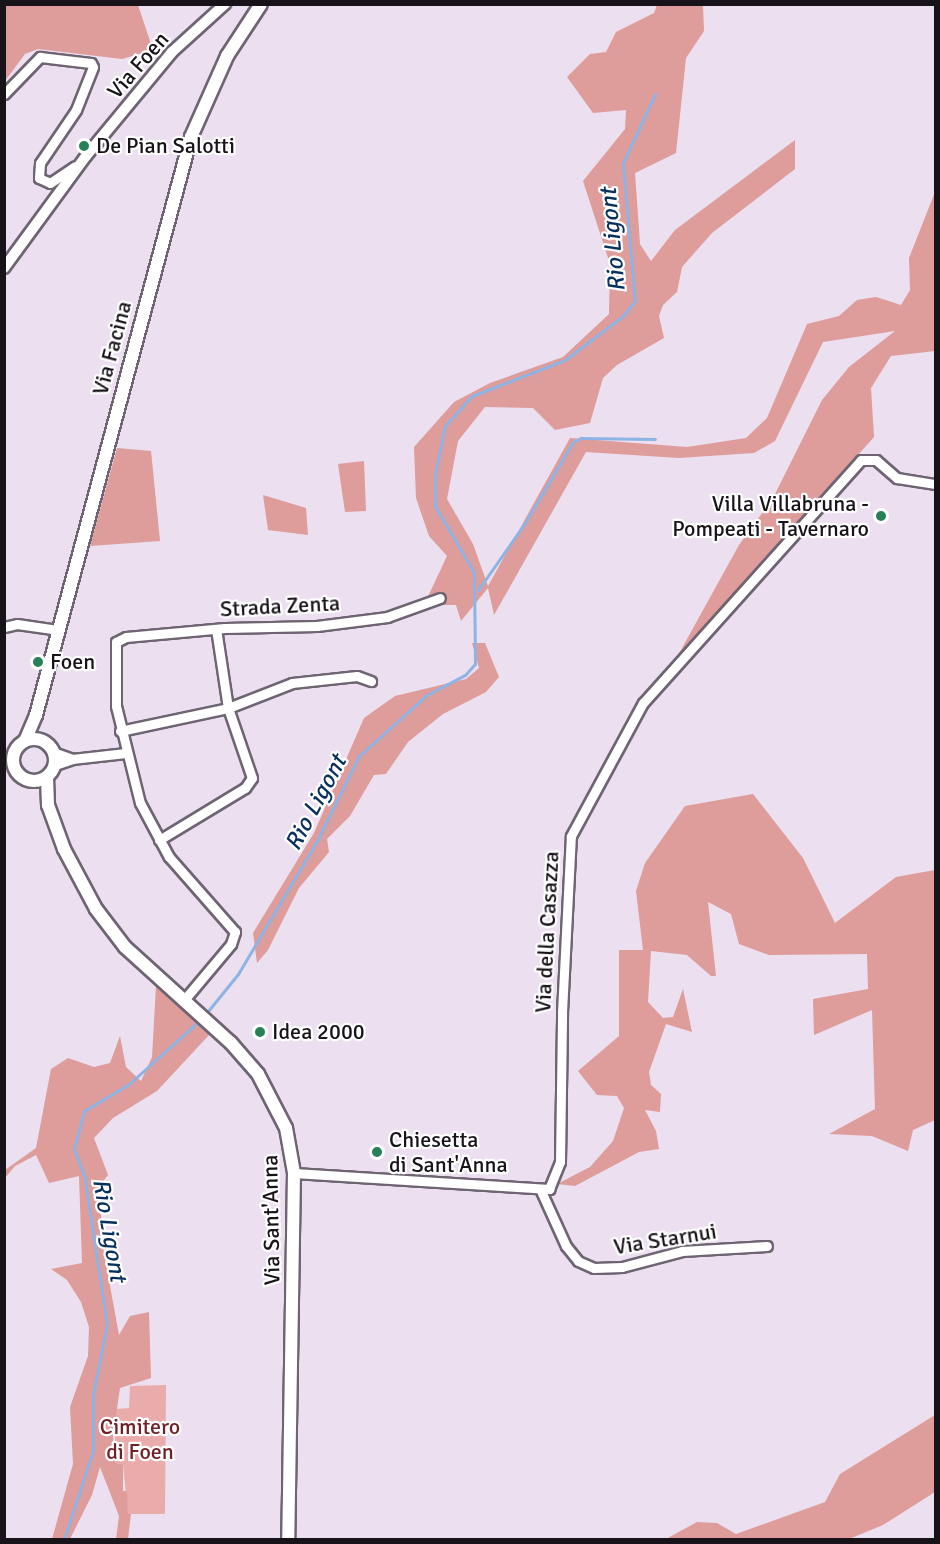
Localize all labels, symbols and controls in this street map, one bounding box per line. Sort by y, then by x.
street label: Via Foen [102,26,174,104]
place label: De Pian Salotti [96,133,235,159]
marker: De Pian Salotti [77,139,91,153]
water label: Rio Ligont [594,187,632,293]
street label: Via Facina [87,298,137,398]
place label: Villa Villabruna - Pompeati - Tavernaro [672,490,869,542]
marker: Villa Villabruna - Pompeati - Tavernaro [874,509,888,523]
street label: Strada Zenta [219,590,341,622]
place label: Foen [50,649,95,675]
marker: Foen [31,655,45,669]
water label: Rio Ligont [279,750,353,856]
street label: Via della Casazza [530,850,564,1014]
place label: Idea 2000 [272,1019,365,1045]
marker: Idea 2000 [253,1025,267,1039]
place label: Chiesetta di Sant'Anna [389,1126,508,1178]
marker: Chiesetta di Sant'Anna [370,1145,384,1159]
street label: Via Sant'Anna [257,1154,285,1286]
water label: Rio Ligont [86,1176,132,1284]
street label: Via Starnui [612,1218,718,1260]
park label: Cimitero di Foen [100,1413,180,1464]

